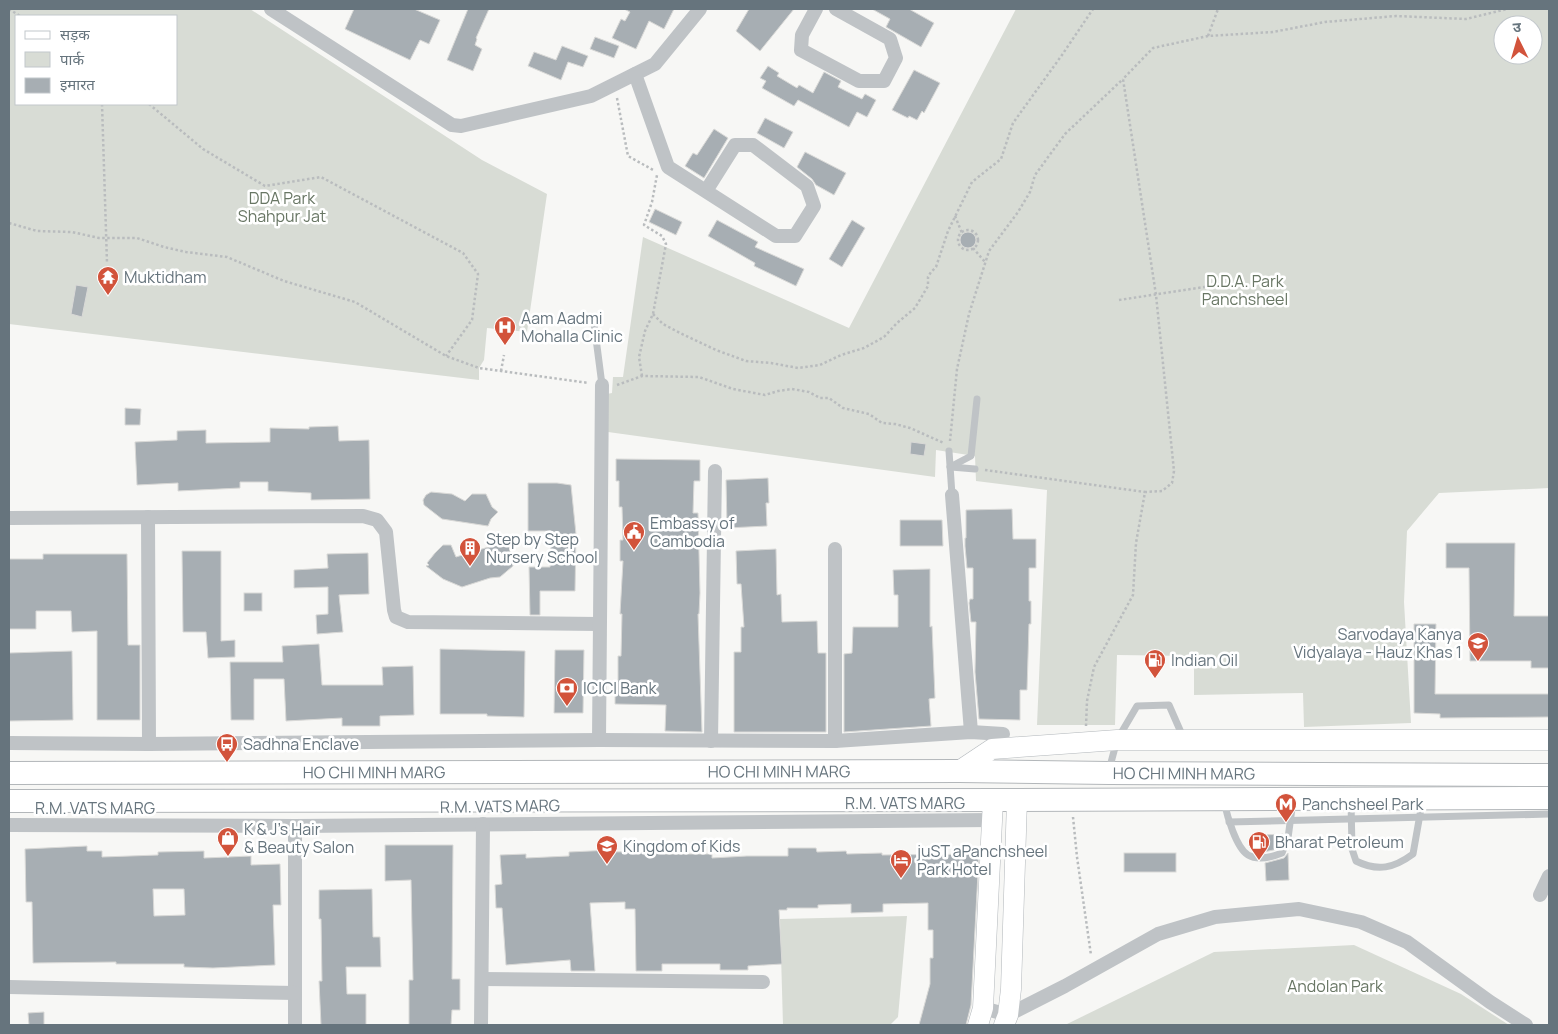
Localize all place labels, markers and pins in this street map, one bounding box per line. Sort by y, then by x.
temple icon: Muktidham [96,265,120,296]
place label: Muktidham [124,266,206,288]
place label: Aam Aadmi Mohalla Clinic [521,307,623,347]
hospital icon: Aam Aadmi Mohalla Clinic [493,315,517,346]
place label: Embassy of Cambodia [650,512,735,552]
public building icon: Embassy of Cambodia [622,520,646,551]
place label: Step by Step Nursery School [486,528,598,568]
building icon: Step by Step Nursery School [458,536,482,567]
place label: Sarvodaya Kanya Vidyalaya - Hauz Khas 1 [1293,623,1462,663]
school or university icon: Sarvodaya Kanya Vidyalaya - Hauz Khas 1 [1466,631,1490,662]
fuel station icon: Indian Oil [1143,648,1167,679]
place label: Indian Oil [1171,649,1238,671]
bank icon: ICICI Bank [555,676,579,707]
place label: ICICI Bank [583,677,658,699]
bus stop icon: Sadhna Enclave [215,732,239,763]
place label: Sadhna Enclave [243,733,359,755]
metro station icon: Panchsheel Park [1274,792,1298,823]
place label: Panchsheel Park [1302,793,1424,815]
place label: K & J's Hair & Beauty Salon [244,818,354,858]
shop icon: K & J's Hair & Beauty Salon [216,826,240,857]
fuel station icon: Bharat Petroleum [1247,830,1271,861]
place label: Bharat Petroleum [1275,831,1404,853]
school or university icon: Kingdom of Kids [595,834,619,865]
place label: Kingdom of Kids [623,835,740,857]
place label: juST aPanchsheel Park Hotel [916,840,1048,880]
hotel icon: juST aPanchsheel Park Hotel [889,848,913,879]

